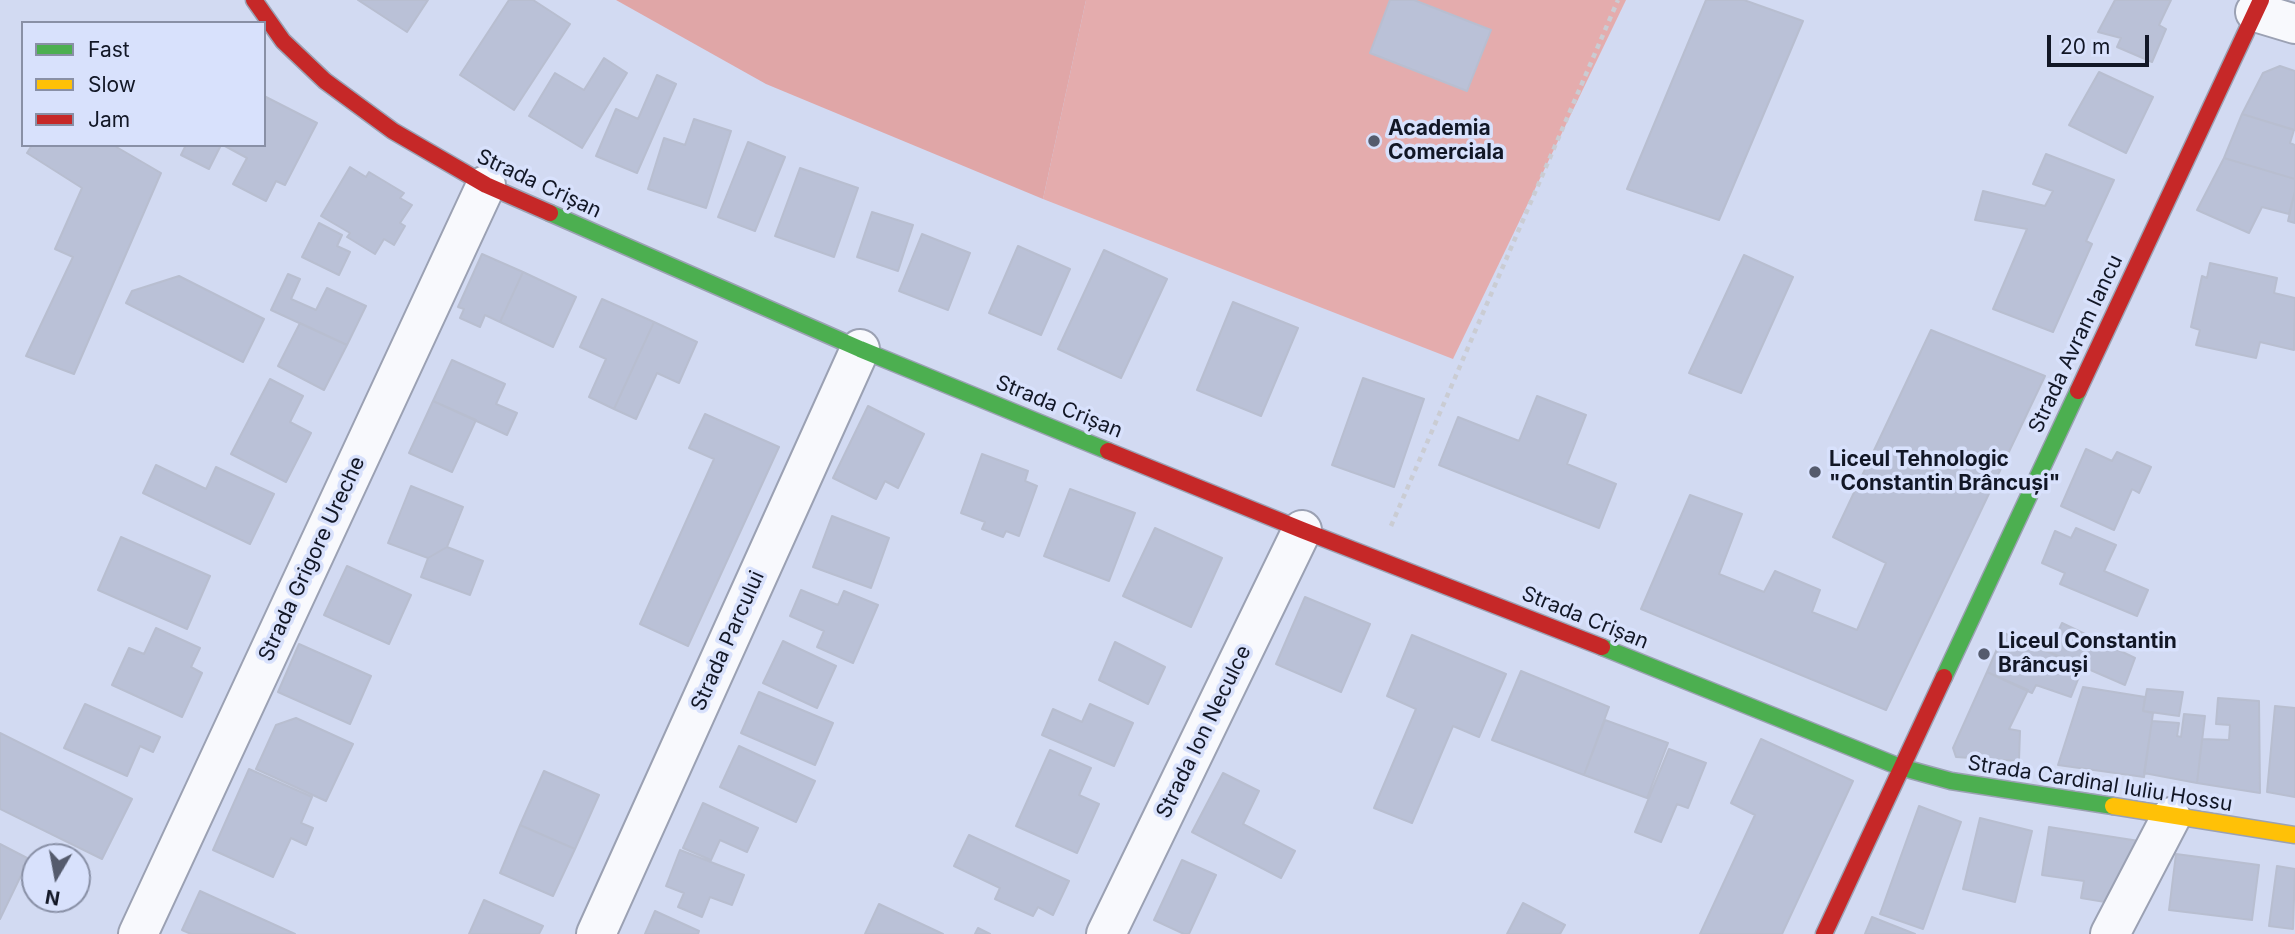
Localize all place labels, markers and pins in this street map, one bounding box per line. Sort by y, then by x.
place label: Academia Comerciala [1388,116,1504,166]
marker: Academia Comerciala [1366,133,1382,149]
place label: Liceul Tehnologic "Constantin Brâncuși" [1829,447,2060,497]
marker: Liceul Tehnologic "Constantin Brâncuși" [1807,464,1823,480]
place label: Liceul Constantin Brâncuși [1998,629,2177,679]
marker: Liceul Constantin Brâncuși [1976,646,1992,662]

